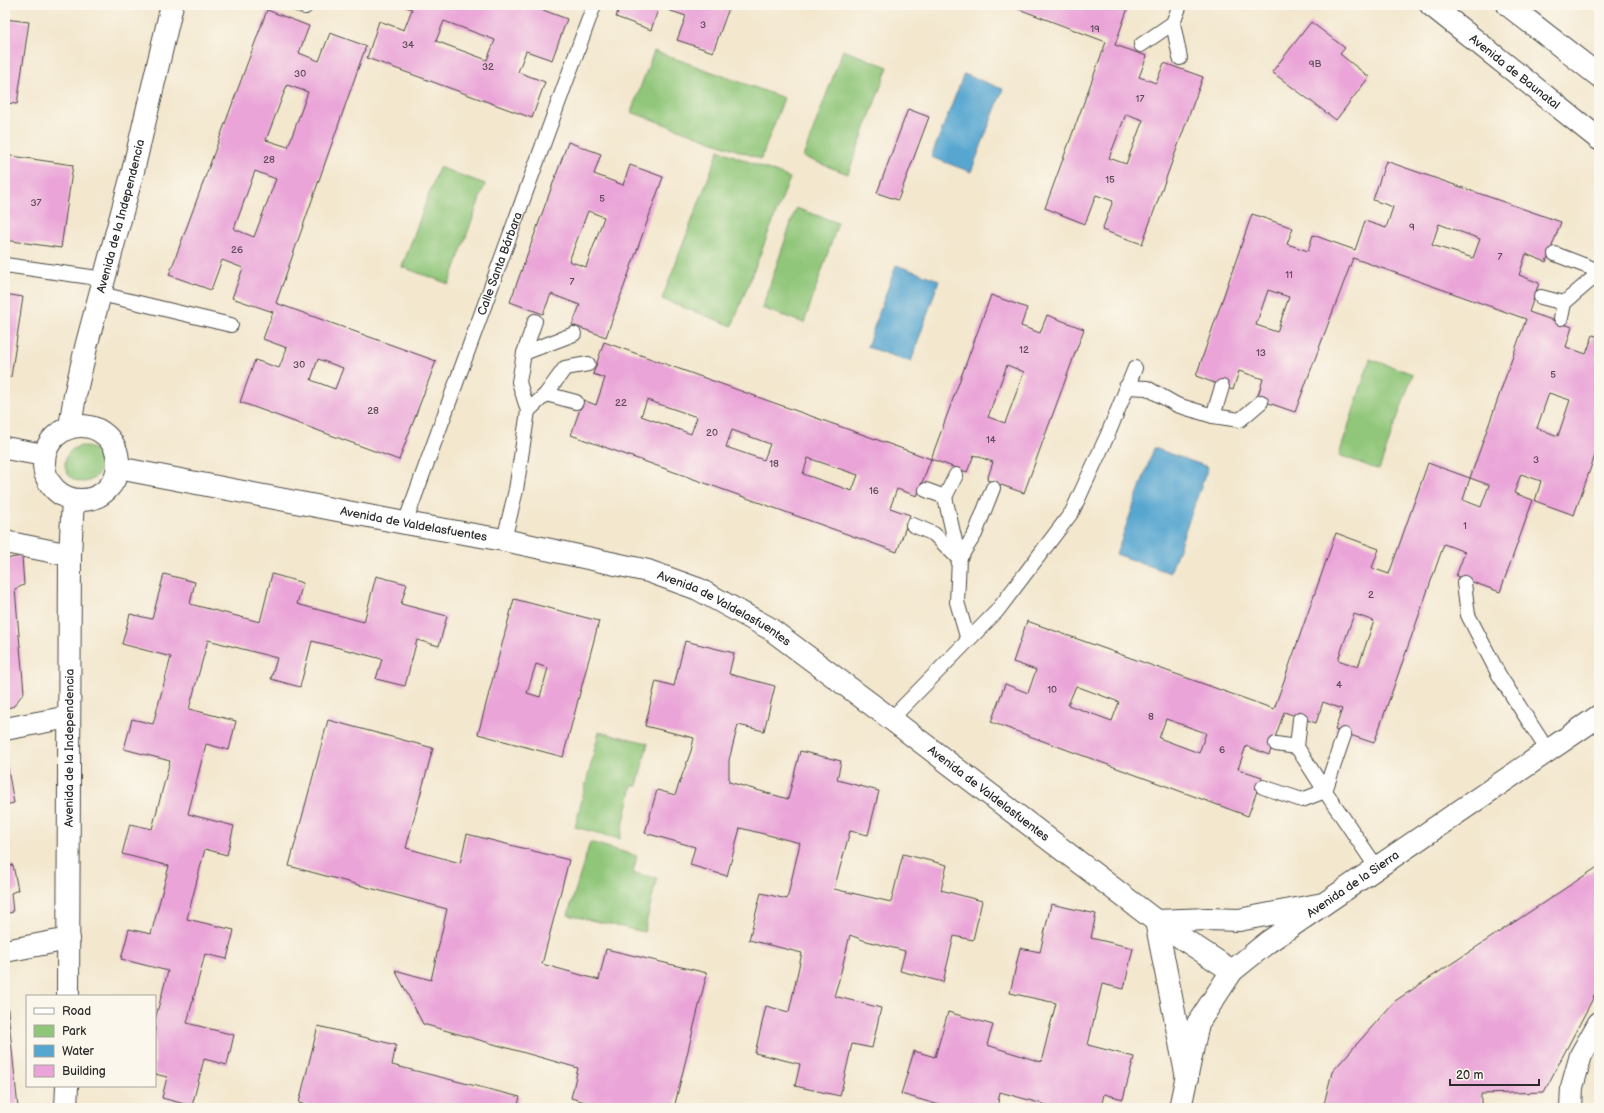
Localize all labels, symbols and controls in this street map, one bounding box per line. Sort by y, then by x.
house number: 3 [700,19,706,31]
house number: 19 [1090,23,1100,35]
street label: Avenida de Baunatal [1466,31,1563,113]
house number: 34 [402,39,414,51]
house number: 9B [1309,58,1321,70]
house number: 32 [482,61,494,73]
house number: 30 [294,68,306,80]
house number: 17 [1136,93,1144,105]
street label: Avenida de la Independencia [94,138,148,295]
house number: 28 [263,154,275,166]
house number: 15 [1105,174,1115,186]
house number: 5 [599,193,605,205]
house number: 37 [30,197,42,209]
street label: Calle Santa Bárbara [474,210,526,318]
house number: 9 [1409,221,1415,233]
house number: 26 [231,244,243,256]
house number: 7 [1498,251,1503,263]
house number: 11 [1285,269,1293,281]
house number: 7 [570,276,575,288]
house number: 12 [1019,344,1029,356]
house number: 13 [1256,347,1266,359]
house number: 30 [293,359,305,371]
house number: 5 [1550,369,1556,381]
house number: 22 [615,397,627,409]
house number: 28 [367,405,379,417]
house number: 20 [706,427,718,439]
house number: 14 [986,434,996,446]
house number: 3 [1533,454,1539,466]
house number: 18 [769,458,779,470]
house number: 16 [869,485,879,497]
street label: Avenida de Valdelasfuentes [339,504,488,545]
house number: 1 [1463,520,1467,532]
street label: Avenida de Valdelasfuentes [655,568,794,650]
house number: 2 [1368,589,1374,601]
street label: Avenida de la Independencia [62,669,77,827]
house number: 4 [1336,679,1342,691]
house number: 10 [1047,684,1057,696]
house number: 8 [1148,711,1154,723]
street label: Avenida de Valdelasfuentes [924,743,1052,845]
house number: 6 [1219,744,1225,756]
street label: Avenida de la Sierra [1304,848,1402,921]
legend [26,995,156,1087]
text: Road [62,1004,91,1019]
text: Park [62,1024,86,1039]
text: Water [62,1044,94,1059]
scale bar [1450,1061,1539,1087]
text: Building [62,1064,106,1079]
text: 20 m [1456,1068,1483,1083]

